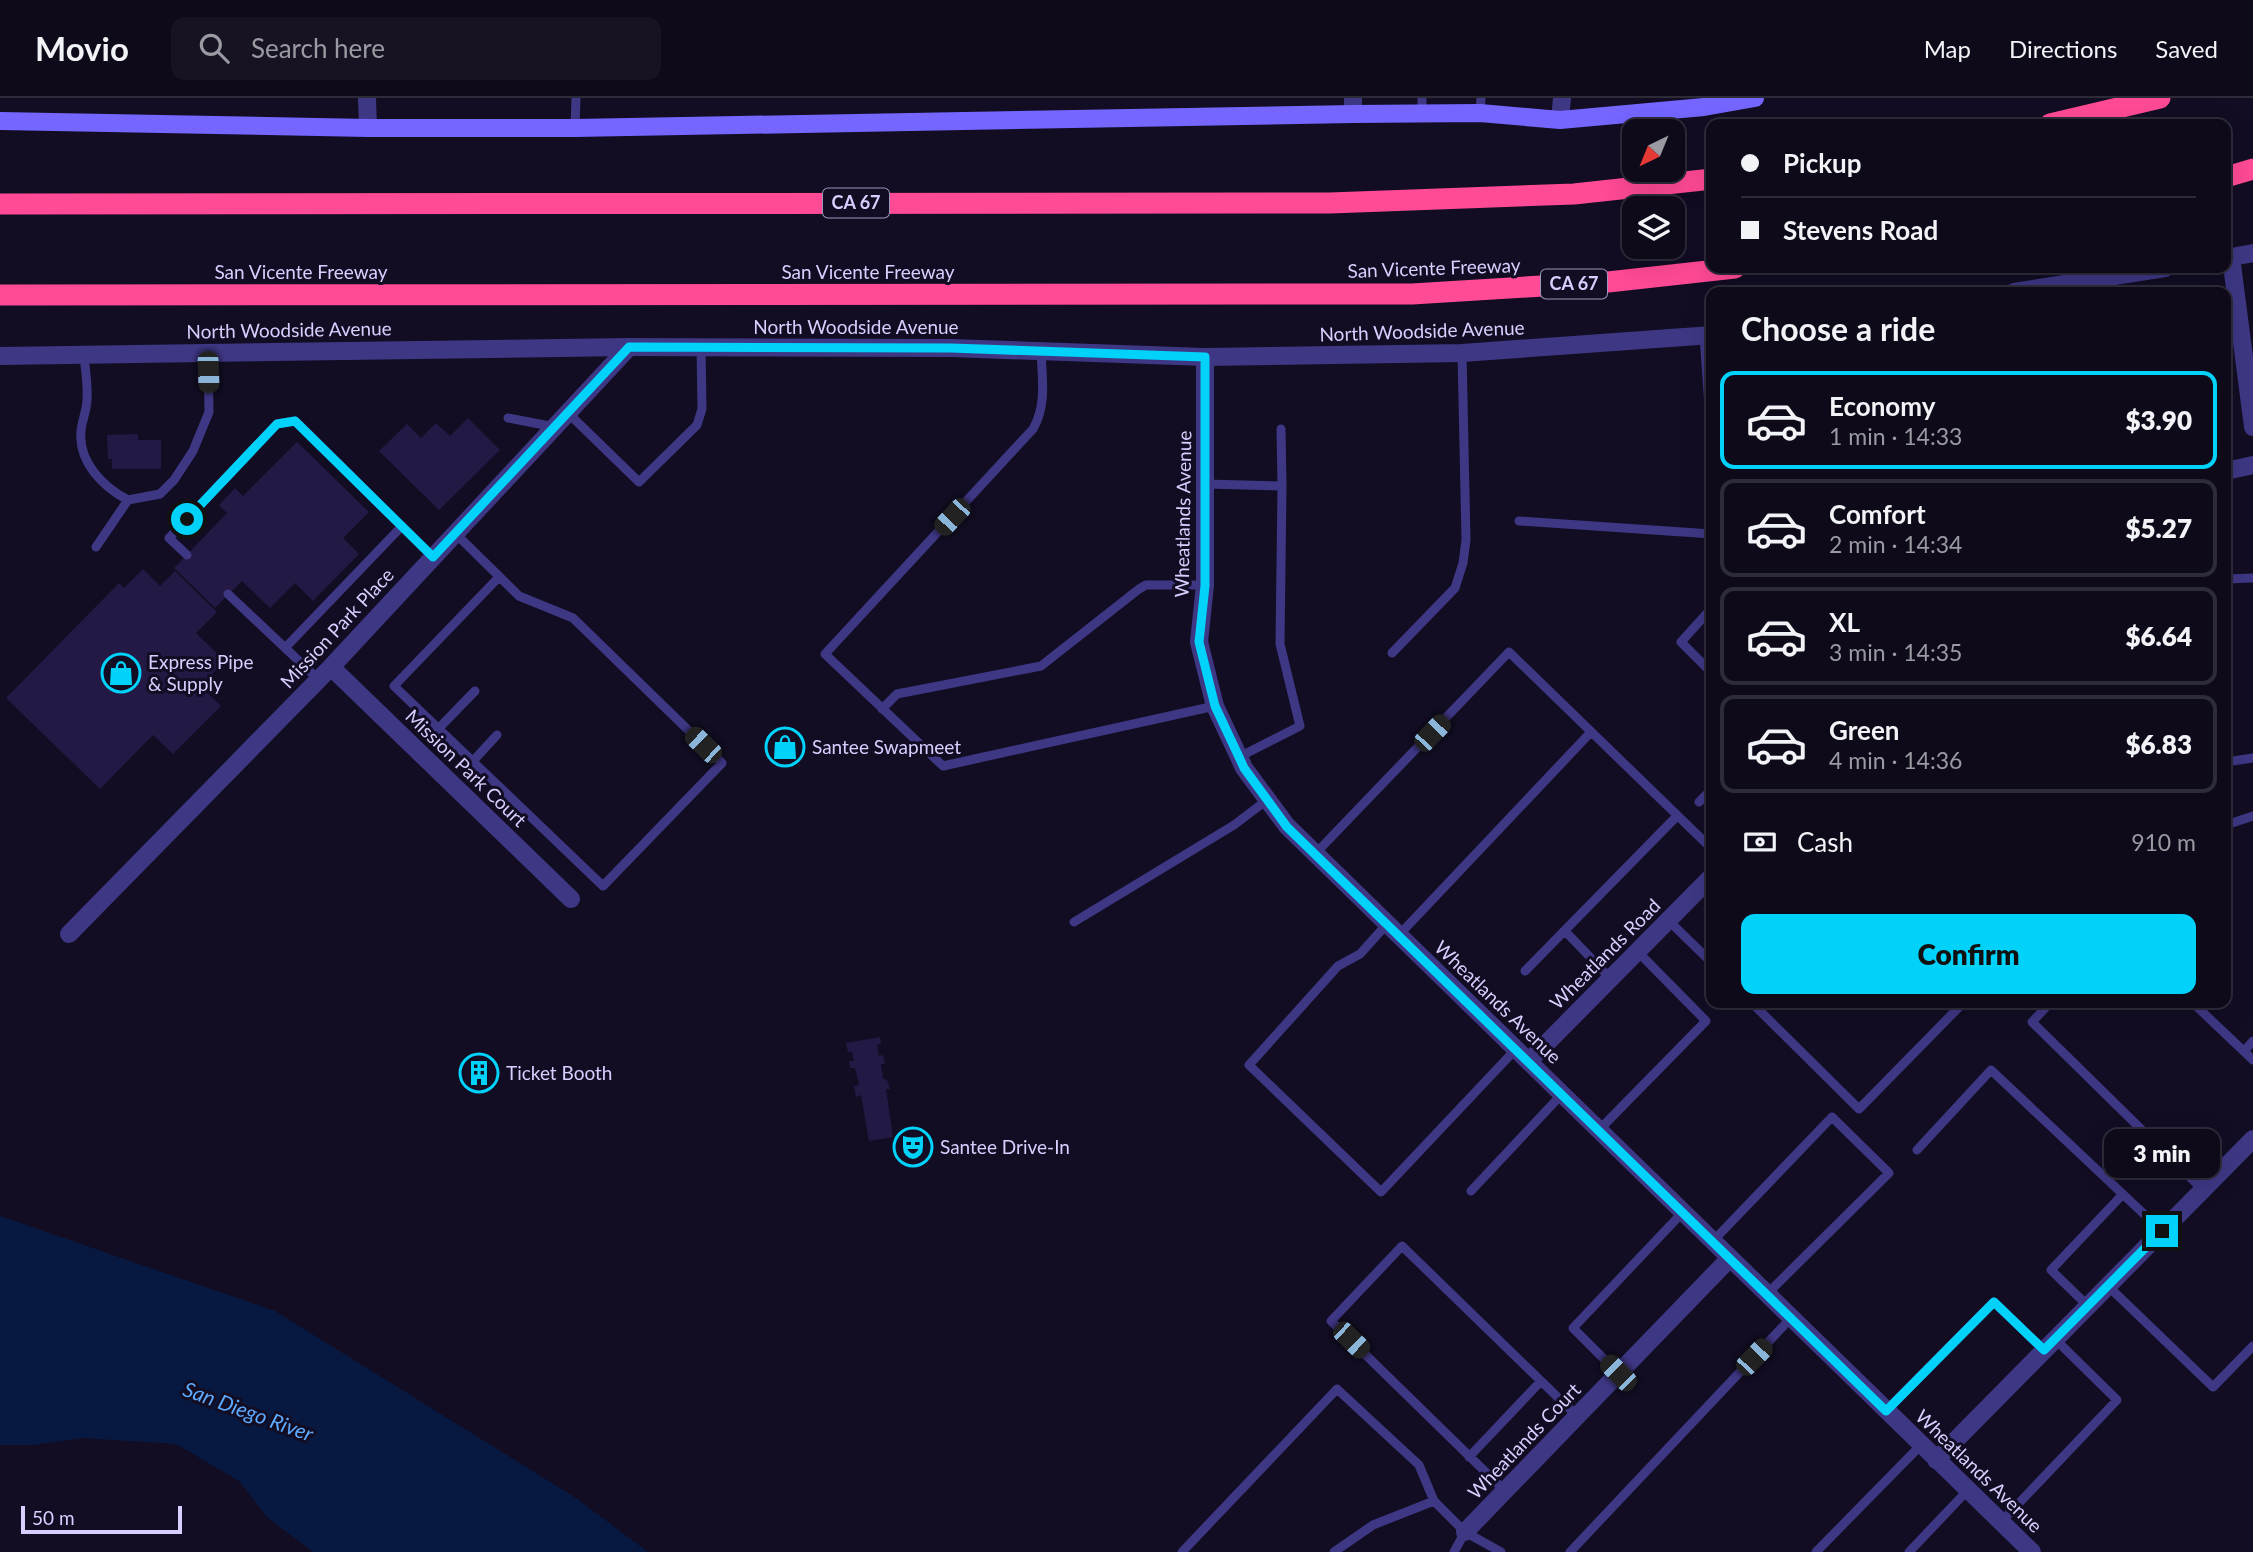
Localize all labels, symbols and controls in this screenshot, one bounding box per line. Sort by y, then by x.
search box [171,17,661,80]
text: Movio [35,28,129,68]
icon: search [195,29,233,67]
text: Search here [251,32,385,64]
text: Map [1924,34,1971,63]
text: Directions [2009,34,2117,63]
text: Saved [2155,34,2218,63]
north arrow [1622,119,1685,182]
map controls [1622,119,1685,259]
text: Pickup [1783,147,1862,179]
road number: CA 67 [823,188,889,218]
button: layers [1622,196,1685,259]
text: Stevens Road [1783,214,1938,246]
street label: San Vicente Freeway [1347,253,1521,282]
street label: San Vicente Freeway [214,260,388,283]
street label: San Vicente Freeway [781,260,955,283]
road number: CA 67 [1541,270,1607,299]
text: Choose a ride [1741,309,1935,348]
street label: North Woodside Avenue [753,315,959,338]
street label: North Woodside Avenue [1319,315,1525,346]
street label: North Woodside Avenue [186,316,392,343]
car [197,351,220,393]
icon: car [1745,389,1808,452]
text: Economy [1829,390,1935,422]
text: $3.90 [2125,404,2192,436]
text: 1 min · 14:33 [1829,422,1962,450]
street label: Wheatlands Avenue [1170,430,1195,598]
car [930,494,975,540]
icon: car [1745,497,1808,560]
text: Comfort [1829,498,1926,530]
route start [171,503,203,535]
text: $5.27 [2125,512,2192,544]
text: 2 min · 14:34 [1829,530,1962,558]
street label: Mission Park Place [275,563,398,692]
icon: car [1745,605,1808,668]
text: XL [1829,606,1860,638]
text: $6.64 [2125,620,2192,652]
text: 3 min · 14:35 [1829,638,1962,666]
place label: Express Pipe & Supply [148,650,254,695]
shop icon: Express Pipe & Supply [100,652,142,694]
street label: Mission Park Court [401,704,532,831]
car [1410,711,1455,755]
icon: car [1745,713,1808,776]
text: Green [1829,714,1899,746]
car [681,723,726,767]
shop icon: Santee Swapmeet [764,726,806,768]
text: $6.83 [2125,728,2192,760]
place label: Santee Swapmeet [812,735,961,758]
text: 4 min · 14:36 [1829,746,1962,774]
icon: cash [1741,823,1779,861]
text: Cash [1797,826,1853,858]
text: 910 m [2131,828,2196,856]
street label: Wheatlands Road [1545,894,1665,1014]
button: Confirm [1741,914,2196,994]
street label: Wheatlands Avenue [1430,935,1566,1068]
building icon: Ticket Booth [458,1052,500,1094]
place label: Ticket Booth [506,1061,612,1084]
theatre icon: Santee Drive-In [892,1126,934,1168]
callout: 3 min [2104,1130,2220,1178]
place label: Santee Drive-In [940,1135,1070,1158]
text: 3 min [2133,1139,2191,1167]
route end [2146,1215,2178,1247]
car [1329,1318,1374,1362]
car [1732,1335,1777,1379]
car [1596,1351,1641,1395]
water label: San Diego River [180,1375,318,1446]
street label: Wheatlands Court [1463,1378,1585,1503]
street label: Wheatlands Avenue [1911,1404,2047,1537]
scale bar [21,1503,182,1535]
text: 50 m [32,1506,75,1529]

